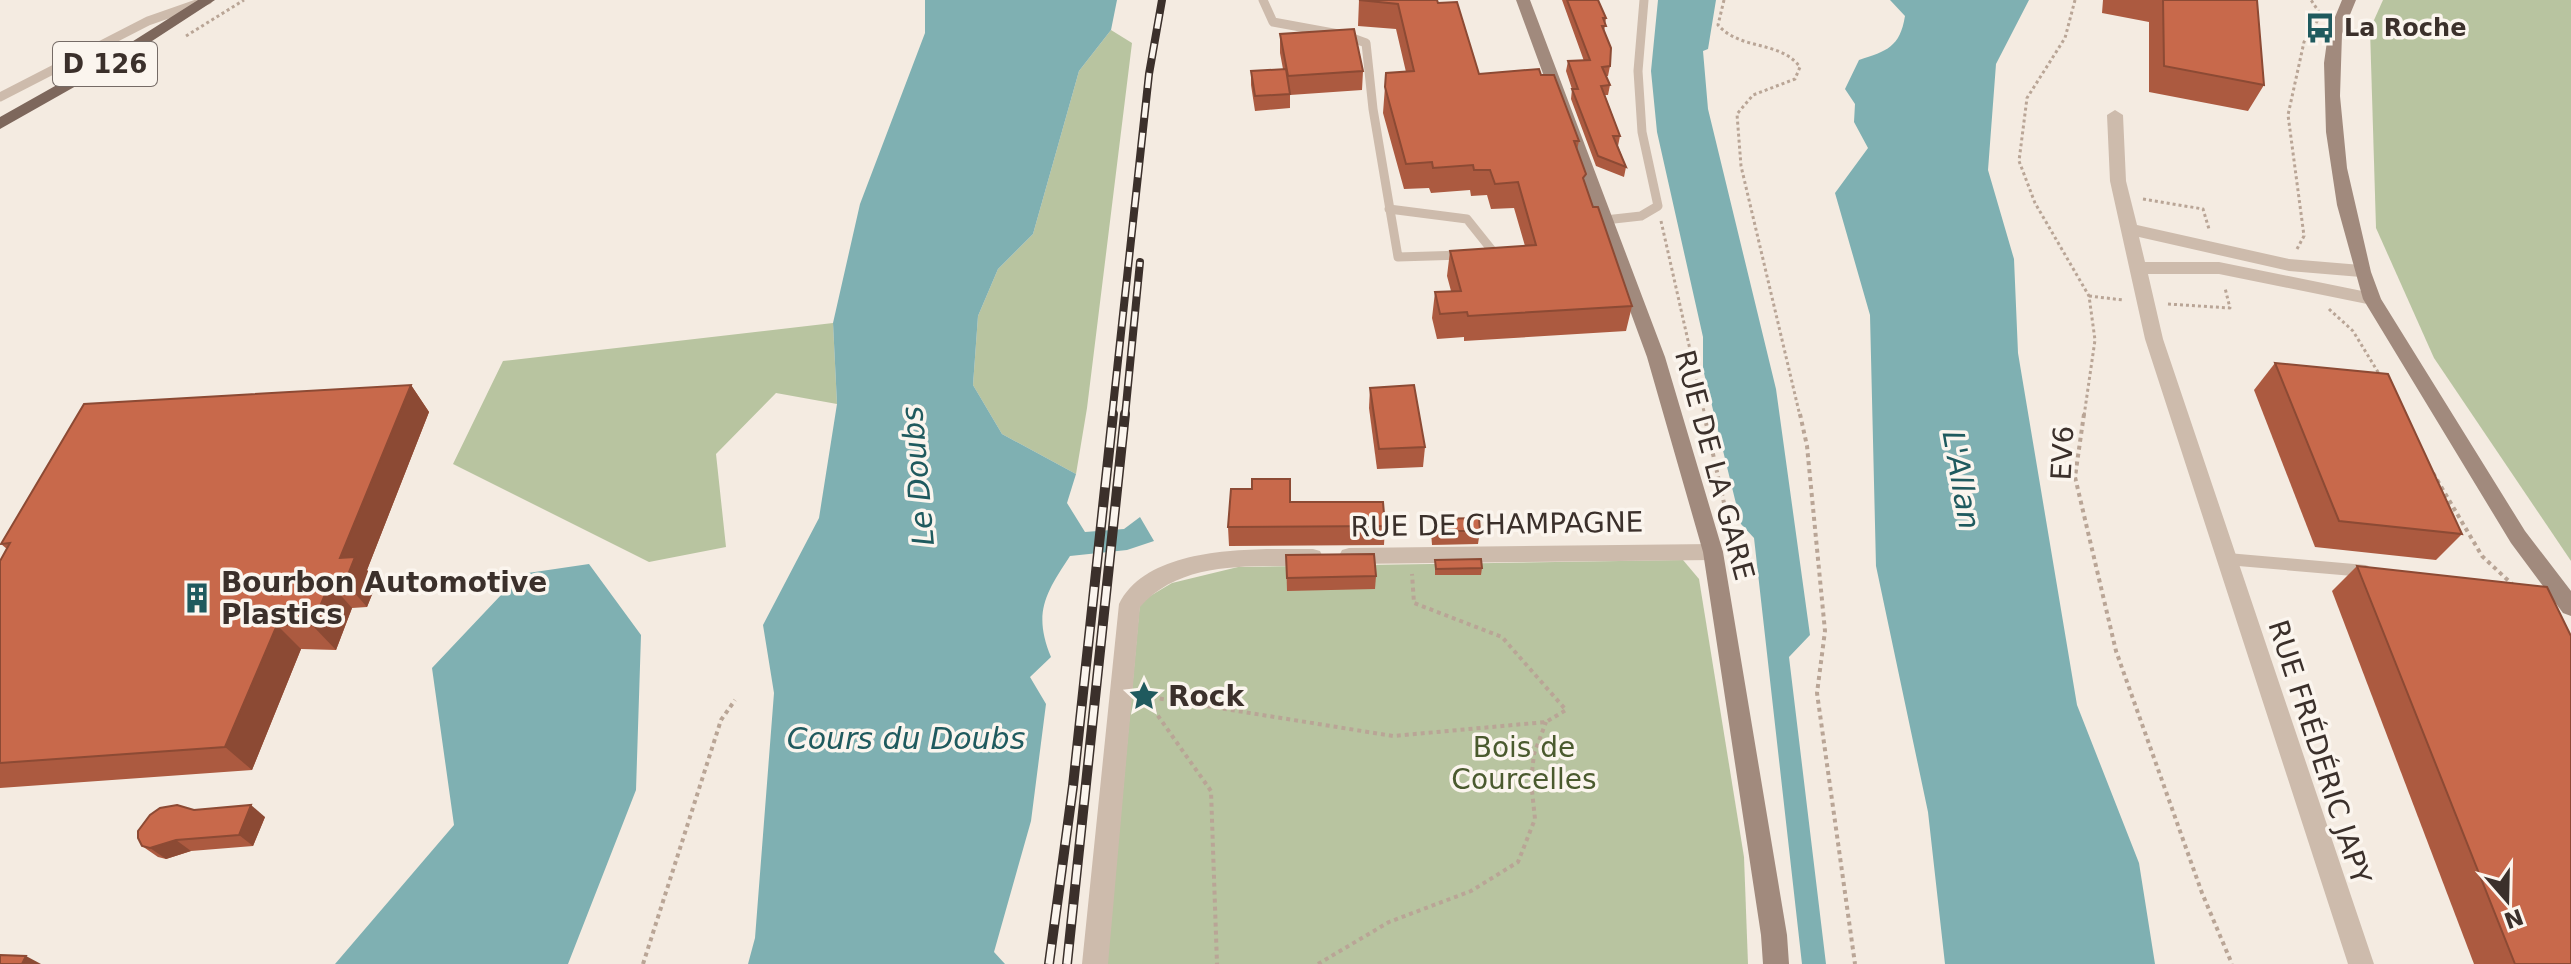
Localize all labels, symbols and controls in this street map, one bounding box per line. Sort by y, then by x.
bus stop icon: La Roche [2303,11,2337,45]
place label: La Roche [2344,14,2466,42]
road number: D 126 [53,42,157,86]
street label: RUE DE LA GARE [1668,346,1761,584]
water label: Le Doubs [894,405,941,547]
street label: EV6 [2045,425,2080,481]
water label: L'Allan [1936,428,1987,532]
street label: RUE DE CHAMPAGNE [1350,505,1644,544]
place label: Bourbon Automotive Plastics [221,566,547,631]
building icon: Bourbon Automotive Plastics [180,581,214,615]
street label: RUE FRÉDÉRIC JAPY [2261,616,2379,889]
place icon: Rock [1127,679,1161,713]
place label: Rock [1168,680,1245,713]
water label: Cours du Doubs [787,721,1025,756]
park label: Bois de Courcelles [1451,731,1597,796]
north arrow [2467,860,2547,940]
text: N [2501,903,2527,933]

